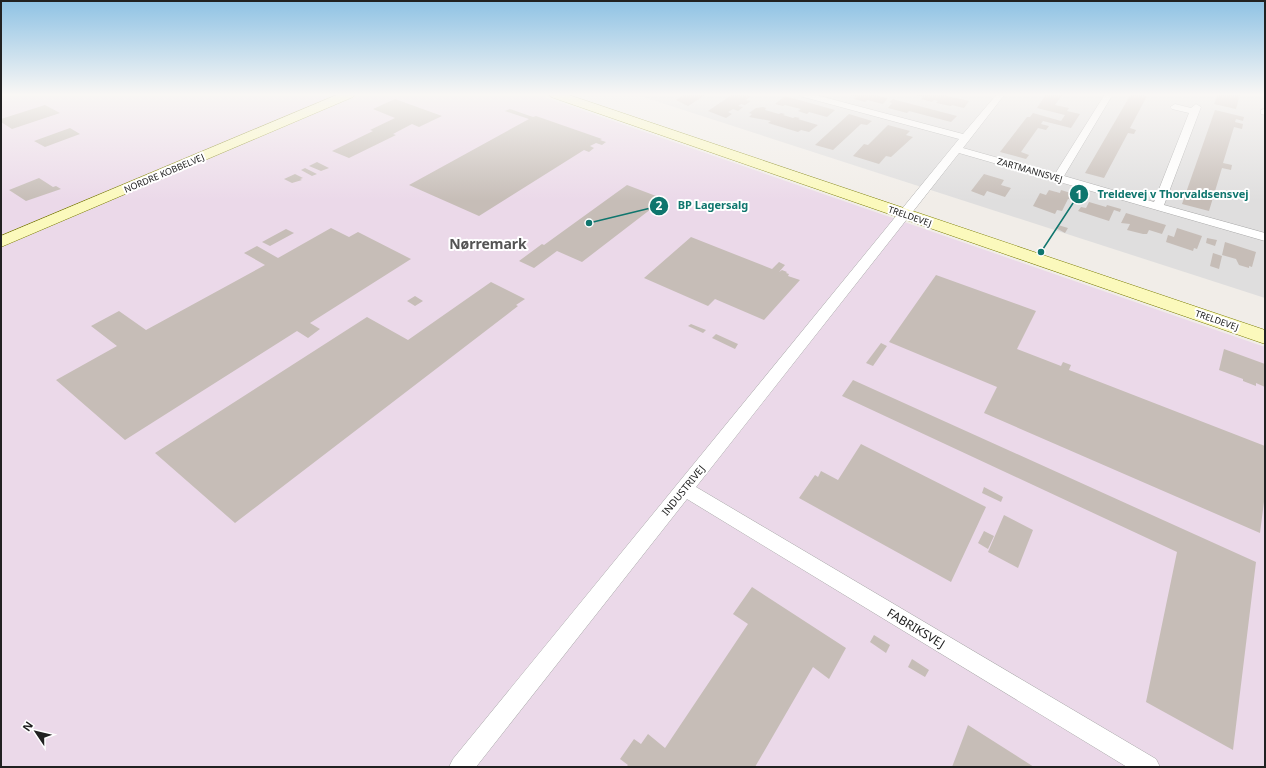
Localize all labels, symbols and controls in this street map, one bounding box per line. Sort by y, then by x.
street label: NORDRE KOBBELVEJ [122,150,206,196]
street label: ZARTMANNSVEJ [996,154,1064,186]
callout: Treldevej v Thorvaldsensvej [1069,183,1256,206]
text: 1 [1076,186,1082,203]
text: Treldevej v Thorvaldsensvej [1097,186,1249,201]
callout: BP Lagersalg [649,194,756,217]
text: 2 [656,197,663,214]
text: BP Lagersalg [678,197,748,212]
street label: TRELDEVEJ [886,202,934,230]
district label: Nørremark [449,234,527,253]
street label: TRELDEVEJ [1193,306,1241,334]
street label: INDUSTRIVEJ [658,462,708,518]
street label: FABRIKSVEJ [884,604,948,652]
north arrow [16,712,56,752]
text: N [19,718,36,734]

